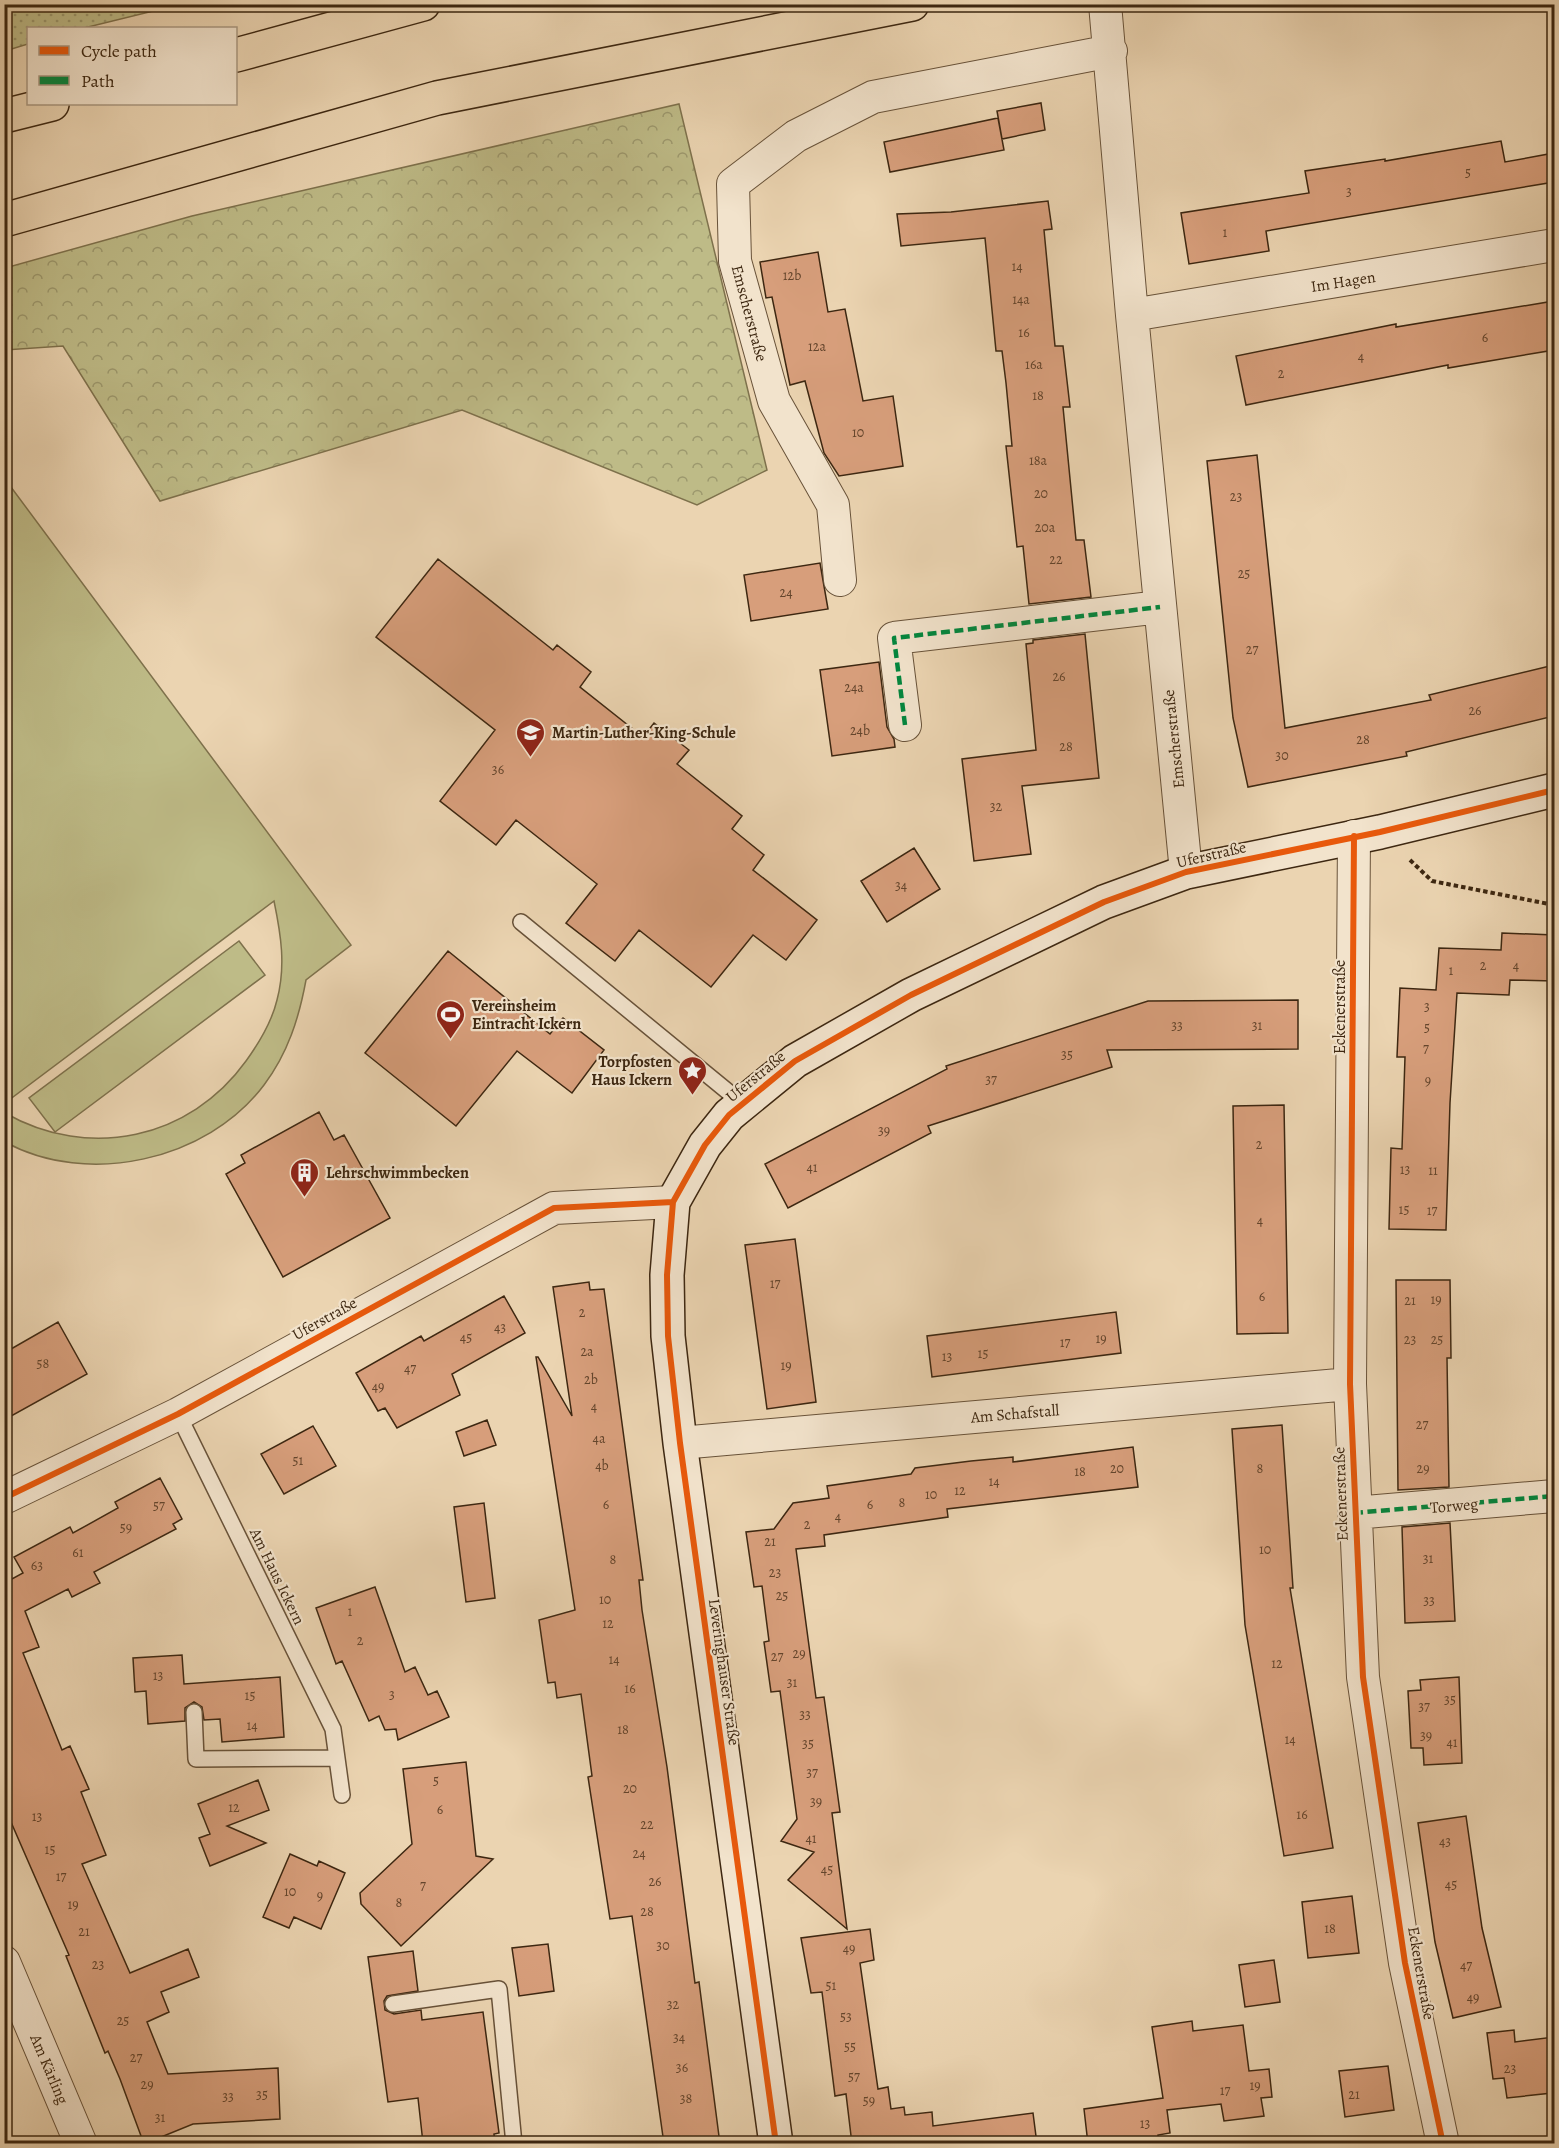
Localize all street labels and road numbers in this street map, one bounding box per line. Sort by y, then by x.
street label: Emscherstraße [726,263,772,364]
street label: Im Hagen [1309,266,1377,298]
street label: Emscherstraße [1158,688,1190,789]
street label: Uferstraße [1174,836,1248,874]
street label: Eckenerstraße [1329,960,1351,1054]
street label: Uferstraße [721,1046,790,1108]
street label: Uferstraße [288,1292,361,1346]
street label: Am Schafstall [969,1399,1060,1429]
street label: Eckenerstraße [1328,1446,1354,1542]
street label: Torweg [1429,1493,1479,1519]
street label: Am Haus Ickern [244,1524,310,1629]
street label: Leveringhauser Straße [703,1597,745,1747]
street label: Eckenerstraße [1402,1925,1440,2022]
street label: Am Kärling [24,2030,74,2108]

